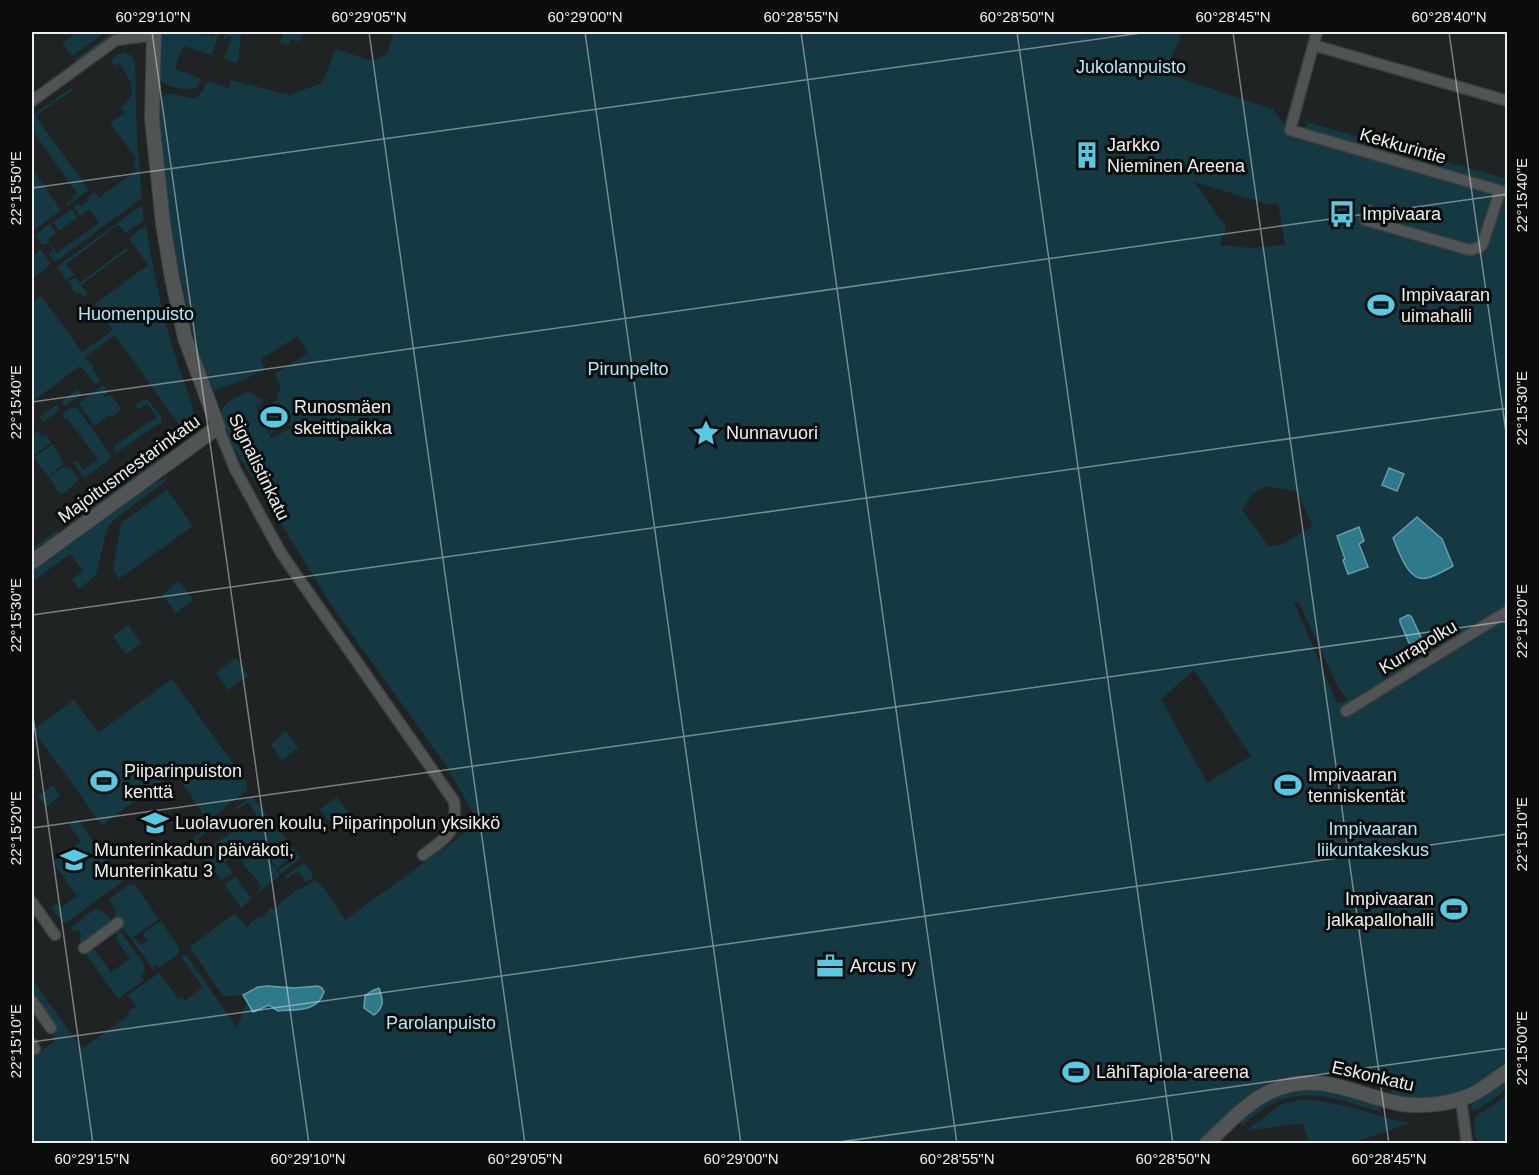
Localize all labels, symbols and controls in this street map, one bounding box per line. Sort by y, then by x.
text: 60°29'10"N [115,8,191,25]
text: 60°29'05"N [331,8,407,25]
text: 60°29'00"N [547,8,623,25]
text: 60°28'55"N [763,8,839,25]
text: 60°28'50"N [979,8,1055,25]
text: 60°28'45"N [1195,8,1271,25]
text: 60°28'40"N [1411,8,1487,25]
park label: Jukolanpuisto [1076,57,1186,77]
street label: Kekkurintie [1357,124,1449,168]
place label: Jarkko Nieminen Areena [1107,135,1246,176]
building icon: Jarkko Nieminen Areena [1072,140,1102,170]
text: 22°15'50"E [7,151,24,225]
text: 22°15'40"E [1513,158,1530,232]
bus stop icon: Impivaara [1327,199,1357,229]
place label: Impivaara [1362,204,1442,224]
place label: Impivaaran uimahalli [1401,285,1490,326]
sports icon: Impivaaran uimahalli [1366,290,1396,320]
park label: Huomenpuisto [78,304,194,324]
park label: Pirunpelto [587,359,669,379]
text: 22°15'40"E [7,365,24,439]
text: 22°15'30"E [1513,371,1530,445]
place label: Runosmäen skeittipaikka [294,397,393,438]
sports icon: Runosmäen skeittipaikka [259,402,289,432]
street label: Signalistinkatu [225,410,293,524]
street label: Majoitusmestarinkatu [54,411,204,527]
place icon: Nunnavuori [691,418,721,448]
place label: Nunnavuori [726,423,818,443]
text: 22°15'30"E [7,578,24,652]
text: 22°15'20"E [1513,584,1530,658]
street label: Kurrapolku [1376,616,1460,678]
place label: Piiparinpuiston kenttä [124,761,242,802]
place label: Impivaaran tenniskentät [1308,765,1405,806]
sports icon: Piiparinpuiston kenttä [89,766,119,796]
sports icon: Impivaaran tenniskentät [1273,770,1303,800]
text: 22°15'20"E [7,791,24,865]
text: 22°15'10"E [1513,797,1530,871]
school or university icon: Luolavuoren koulu, Piiparinpolun yksikkö [140,808,170,838]
place label: Luolavuoren koulu, Piiparinpolun yksikkö [175,813,500,833]
park label: Impivaaran liikuntakeskus [1317,819,1429,860]
place label: Munterinkadun päiväkoti, Munterinkatu 3 [94,840,294,881]
school or university icon: Munterinkadun päiväkoti, Munterinkatu 3 [59,845,89,875]
place label: Impivaaran jalkapallohalli [1326,889,1434,930]
sports icon: Impivaaran jalkapallohalli [1439,894,1469,924]
office icon: Arcus ry [815,951,845,981]
place label: Arcus ry [850,956,916,976]
text: 22°15'10"E [7,1004,24,1078]
text: 22°15'00"E [1513,1011,1530,1085]
park label: Parolanpuisto [386,1013,496,1033]
sports icon: LähiTapiola-areena [1061,1057,1091,1087]
street label: Eskonkatu [1330,1057,1416,1095]
place label: LähiTapiola-areena [1096,1062,1250,1082]
text: 60°29'15"N [54,1150,130,1167]
text: 60°29'10"N [270,1150,346,1167]
text: 60°29'05"N [487,1150,563,1167]
text: 60°29'00"N [703,1150,779,1167]
text: 60°28'55"N [919,1150,995,1167]
text: 60°28'50"N [1135,1150,1211,1167]
text: 60°28'45"N [1351,1150,1427,1167]

